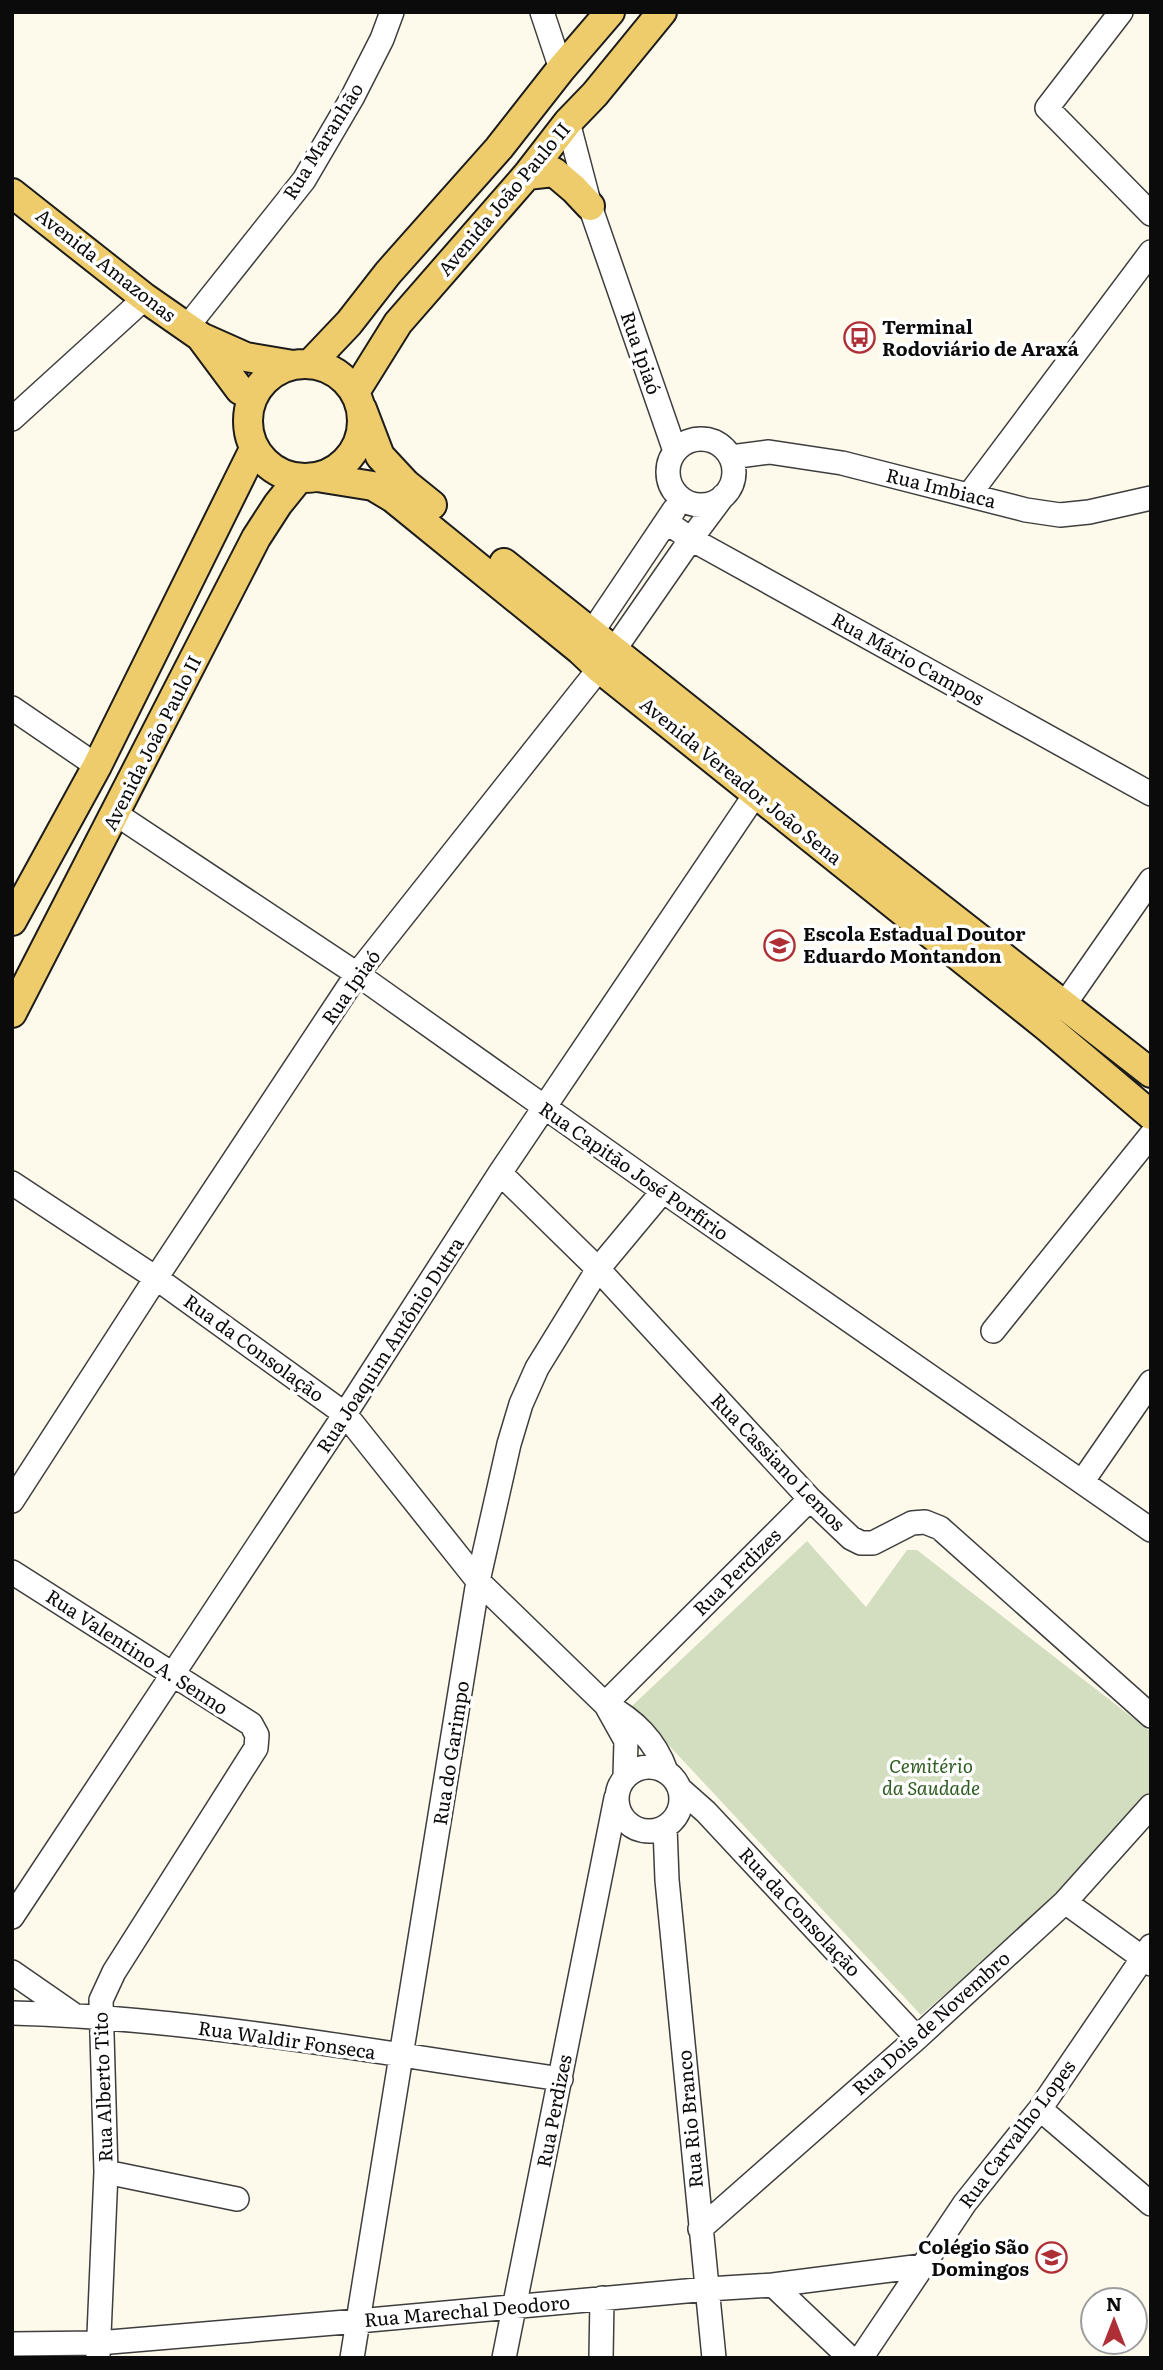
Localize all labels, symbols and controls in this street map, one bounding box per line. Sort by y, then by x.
street label: Rua Maranhão [275,77,369,204]
street label: Avenida João Paulo II [430,115,576,281]
street label: Avenida Amazonas [31,201,183,328]
street label: Rua Ipiaó [615,307,669,398]
place label: Terminal Rodoviário de Araxá [882,312,1079,362]
bus stop icon: Terminal Rodoviário de Araxá [842,321,876,355]
street label: Rua Imbiaca [883,460,1000,514]
street label: Rua Mário Campos [827,605,990,712]
street label: Avenida João Paulo II [95,650,207,835]
street label: Avenida Vereador João Sena [635,690,849,871]
place label: Escola Estadual Doutor Eduardo Montandon [803,919,1026,969]
school or university icon: Escola Estadual Doutor Eduardo Montandon [763,928,797,962]
street label: Rua Ipiaó [314,943,386,1030]
street label: Rua Capitão José Porfírio [534,1094,735,1246]
street label: Rua Joaquim Antônio Dutra [309,1230,470,1458]
street label: Rua da Consolação [178,1286,331,1408]
street label: Rua Cassiano Lemos [705,1386,853,1537]
street label: Rua Perdizes [686,1521,787,1622]
street label: Rua Valentino A. Senno [41,1582,234,1721]
street label: Rua do Garimpo [425,1678,475,1827]
park label: Cemitério da Saudade [882,1751,980,1801]
street label: Rua da Consolação [733,1840,868,1982]
street label: Rua Dois de Novembro [845,1944,1015,2101]
street label: Rua Alberto Tito [85,2011,119,2163]
street label: Rua Waldir Fonseca [197,2013,378,2065]
street label: Rua Rio Branco [669,2049,709,2189]
street label: Rua Perdizes [528,2052,578,2170]
street label: Rua Carvalho Lopes [951,2053,1082,2213]
place label: Colégio São Domingos [918,2232,1029,2282]
school or university icon: Colégio São Domingos [1035,2241,1069,2275]
north arrow [1079,2286,1149,2356]
street label: Rua Marechal Deodoro [363,2287,571,2333]
text: N [1106,2289,1122,2317]

